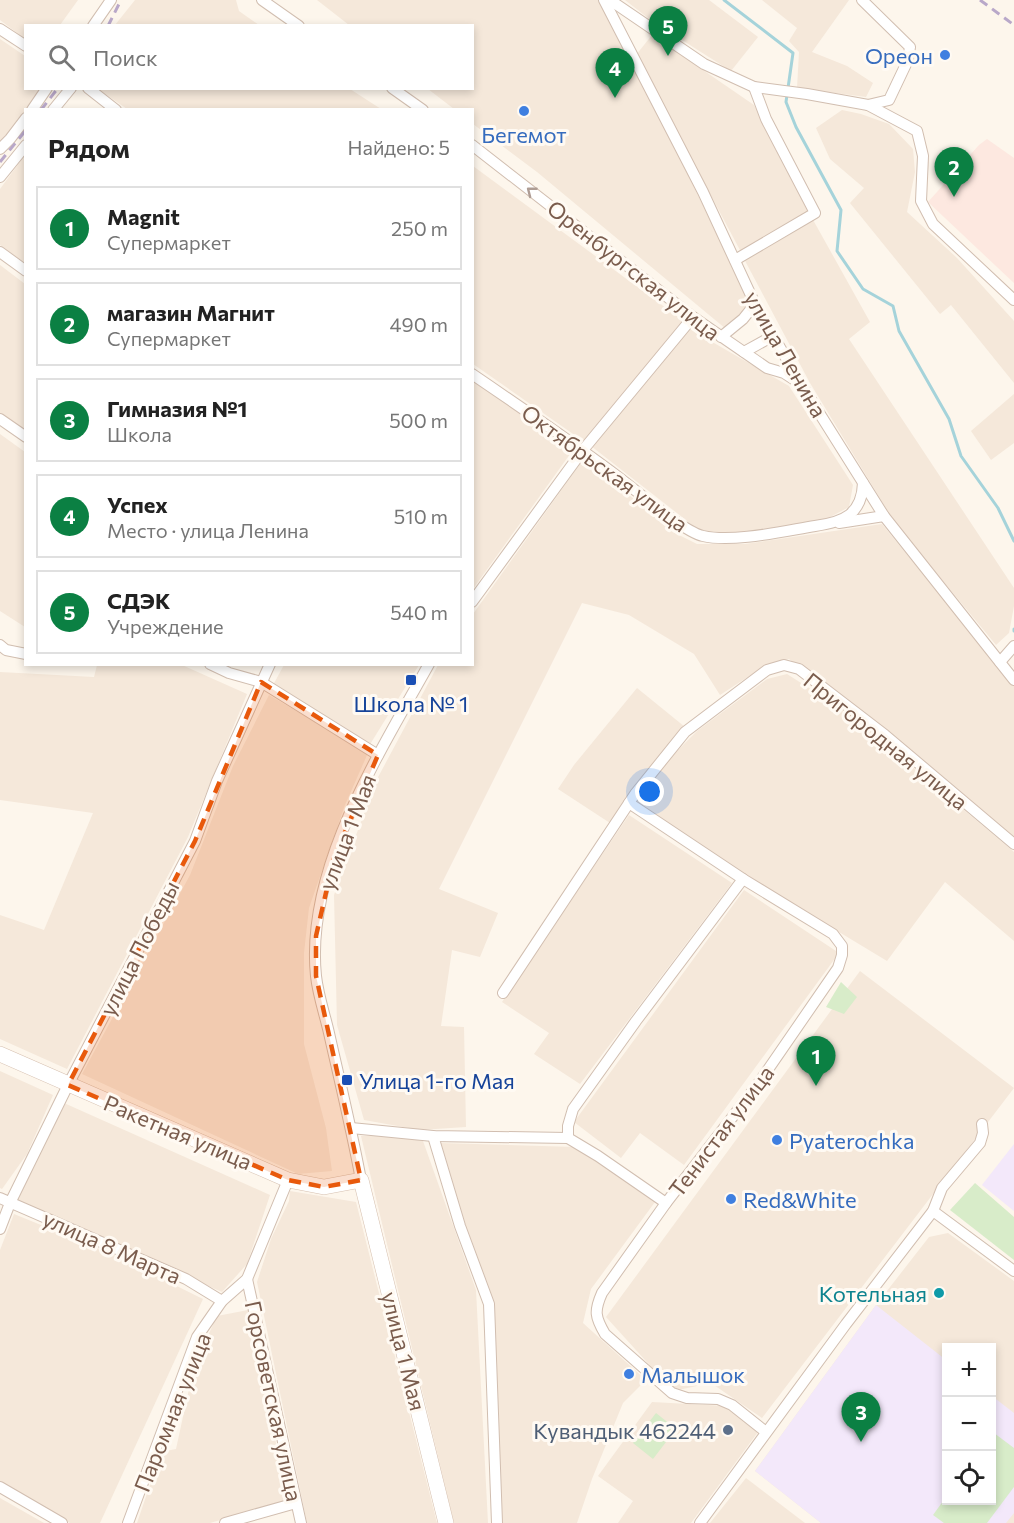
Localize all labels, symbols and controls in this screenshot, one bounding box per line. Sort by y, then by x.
pin: 5 [648,7,688,56]
search box [24,24,474,90]
icon: search [45,41,78,74]
place label: Ореон [865,42,933,69]
text: Поиск [93,44,158,71]
pin: 4 [596,48,634,98]
marker: Ореон [938,48,952,62]
marker: Бегемот [517,104,531,118]
place label: Бегемот [481,121,567,148]
text: Рядом [48,132,130,163]
text: Найдено: 5 [348,135,450,159]
pin: 2 [934,148,974,197]
one-way arrow [527,187,538,198]
street label: Оренбургская улица [542,194,726,346]
text: Magnit [107,203,180,230]
text: 1 [65,216,74,240]
text: 250 m [391,216,448,240]
text: Супермаркет [107,230,231,254]
street label: улица Ленина [739,286,833,422]
text: магазин Магнит [107,299,275,326]
text: 2 [64,312,75,336]
text: 490 m [390,312,448,336]
text: Супермаркет [107,326,231,350]
text: Гимназия №1 [107,395,248,422]
street label: Октябрьская улица [516,399,694,537]
text: 3 [64,408,75,432]
text: 500 m [389,408,448,432]
text: Школа [107,422,172,446]
text: Успех [107,491,168,518]
text: 4 [63,504,76,528]
text: 510 m [394,504,448,528]
text: Место · улица Ленина [107,518,309,542]
text: СДЭК [107,587,170,614]
text: 5 [64,600,75,624]
text: 540 m [390,600,448,624]
text: Учреждение [107,614,224,638]
street label: Пригородная улица [799,667,973,815]
marker: Школа № 1 [404,673,418,687]
place label: Школа № 1 [354,690,468,717]
street label: улица 1 Мая [313,770,381,894]
your location [635,777,664,806]
street label: улица Победы [93,876,185,1020]
pin: 1 [796,1036,836,1086]
street label: Тенистая улица [663,1060,779,1202]
place label: Улица 1-го Мая [359,1067,515,1094]
marker: Улица 1-го Мая [340,1073,354,1087]
street label: Ракетная улица [100,1089,256,1175]
place label: Pyaterochka [789,1127,914,1154]
marker: Pyaterochka [770,1133,784,1147]
place label: Red&White [743,1186,857,1213]
marker: Red&White [724,1192,738,1206]
street label: улица 8 Марта [39,1204,185,1290]
place label: Котельная [819,1280,927,1307]
marker: Котельная [932,1286,946,1300]
street label: улица 1 Мая [376,1289,432,1413]
street label: Горсоветская улица [240,1298,308,1504]
street label: Паромная улица [128,1328,216,1496]
map controls [942,1343,996,1505]
button: + [942,1343,996,1397]
place label: Малышок [641,1361,745,1388]
marker: Малышок [622,1367,636,1381]
pin: 3 [842,1392,880,1442]
button: − [942,1397,996,1451]
place label: Кувандык 462244 [533,1417,716,1444]
marker: Кувандык 462244 [721,1423,735,1437]
button: locate [942,1451,996,1505]

